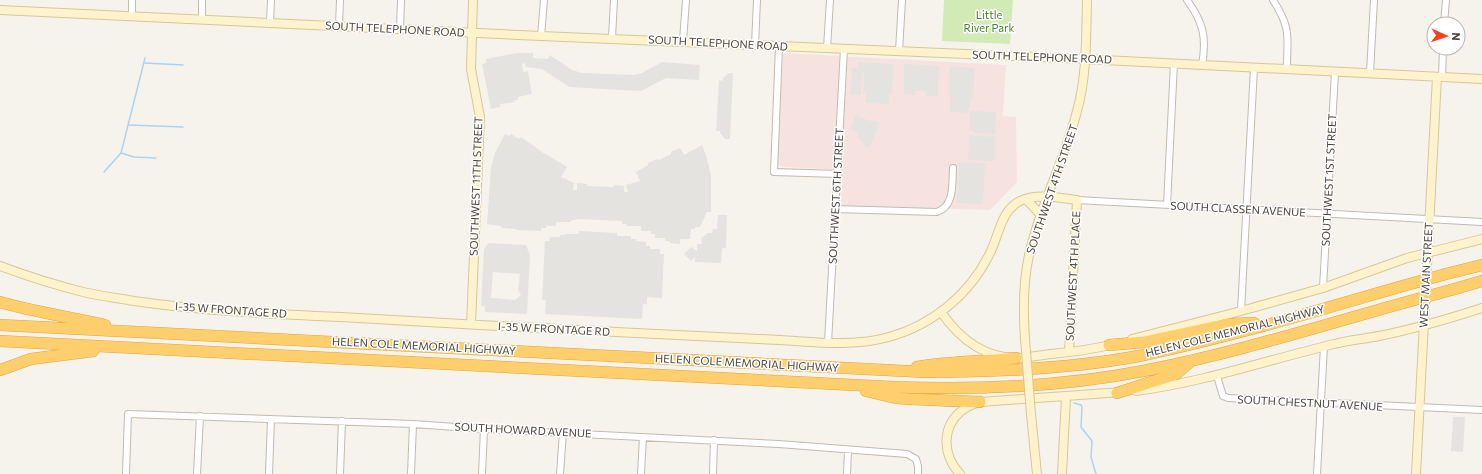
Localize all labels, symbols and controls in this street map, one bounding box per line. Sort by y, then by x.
park label: Little River Park [964,8,1015,34]
north arrow [1426,16,1466,56]
street label: SOUTH TELEPHONE ROAD [325,18,465,39]
street label: SOUTH TELEPHONE ROAD [648,32,788,53]
text: N [1450,32,1463,41]
street label: SOUTH TELEPHONE ROAD [972,48,1112,65]
street label: SOUTHWEST 1ST STREET [1319,113,1338,247]
street label: SOUTHWEST 11TH STREET [467,116,484,256]
street label: SOUTHWEST 4TH STREET [1023,122,1080,255]
street label: SOUTHWEST 6TH STREET [825,127,846,264]
street label: SOUTH CLASSEN AVENUE [1170,198,1306,219]
street label: SOUTHWEST 4TH PLACE [1063,211,1082,341]
street label: WEST MAIN STREET [1416,222,1435,328]
street label: I-35 W FRONTAGE RD [175,299,287,320]
street label: HELEN COLE MEMORIAL HIGHWAY [1144,302,1326,359]
street label: I-35 W FRONTAGE RD [498,319,610,338]
street label: HELEN COLE MEMORIAL HIGHWAY [332,334,516,357]
street label: HELEN COLE MEMORIAL HIGHWAY [655,351,839,374]
street label: SOUTH CHESTNUT AVENUE [1237,392,1383,413]
street label: SOUTH HOWARD AVENUE [454,419,592,440]

